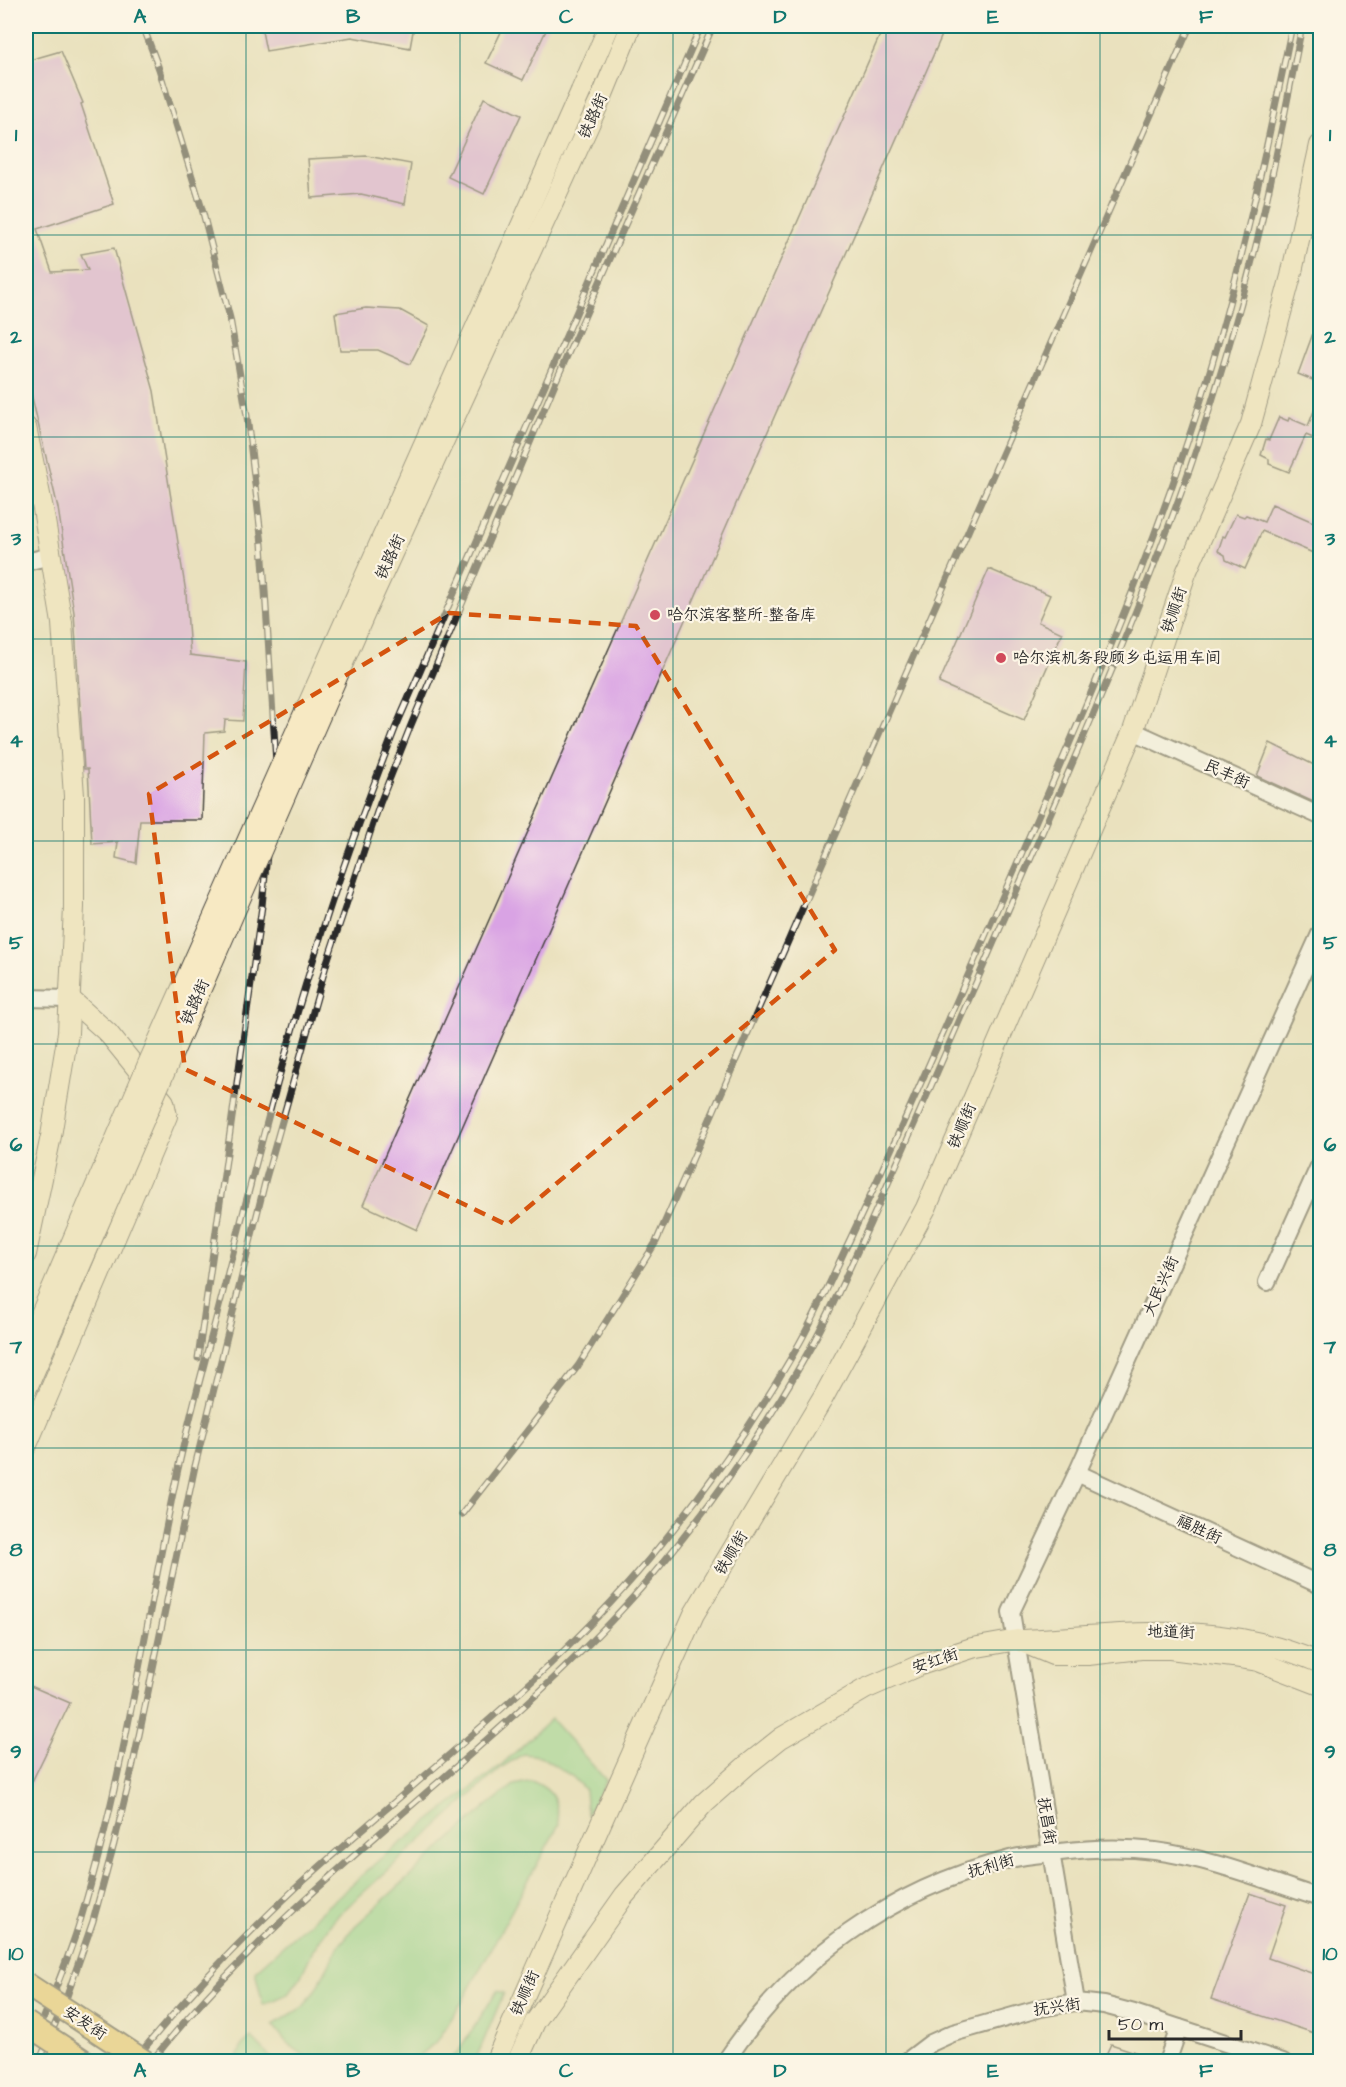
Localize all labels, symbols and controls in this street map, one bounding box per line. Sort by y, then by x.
text: A [134,3,147,31]
text: B [346,3,361,31]
text: C [559,3,574,31]
text: D [774,3,787,31]
text: E [987,3,999,31]
text: F [1199,3,1214,31]
street label: 铁路街 [573,90,613,142]
text: 1 [15,121,18,149]
text: 1 [1329,121,1332,149]
text: 2 [9,323,22,351]
text: 2 [1323,323,1336,351]
text: 3 [10,525,22,553]
text: 3 [1324,525,1336,553]
street label: 铁路街 [370,531,410,583]
street label: 铁顺街 [1156,584,1192,636]
place label: 哈尔滨客整所-整备库 [667,604,816,626]
marker: 哈尔滨客整所-整备库 [648,608,662,622]
place label: 哈尔滨机务段顾乡屯运用车间 [1013,647,1221,669]
marker: 哈尔滨机务段顾乡屯运用车间 [994,651,1008,665]
text: 4 [9,727,23,755]
text: 4 [1323,727,1337,755]
street label: 民丰街 [1201,754,1253,794]
text: 5 [9,929,24,957]
text: 5 [1323,929,1338,957]
street label: 铁路街 [175,976,215,1028]
street label: 铁顺街 [942,1100,982,1152]
text: 6 [10,1131,23,1159]
text: 6 [1324,1131,1337,1159]
street label: 大民兴街 [1138,1252,1184,1320]
text: 7 [9,1333,23,1361]
text: 7 [1323,1333,1337,1361]
street label: 福胜街 [1173,1509,1225,1549]
street label: 铁顺街 [709,1527,753,1579]
text: 8 [10,1536,23,1564]
text: 8 [1324,1536,1337,1564]
street label: 地道街 [1147,1621,1195,1643]
street label: 安红街 [909,1643,961,1679]
text: 9 [10,1738,22,1766]
text: 9 [1324,1738,1336,1766]
street label: 抚昌街 [1032,1796,1062,1846]
street label: 抚利街 [965,1849,1017,1883]
text: 10 [8,1940,24,1968]
text: 10 [1322,1940,1338,1968]
street label: 铁顺街 [505,1967,545,2019]
street label: 抚兴街 [1032,1993,1082,2021]
street label: 安发街 [59,2001,111,2045]
scale bar [1109,2003,1241,2041]
text: 50 m [1118,2012,1163,2037]
text: A [134,2057,147,2085]
text: B [346,2057,361,2085]
text: C [559,2057,574,2085]
text: D [774,2057,787,2085]
text: E [987,2057,999,2085]
text: F [1199,2057,1214,2085]

